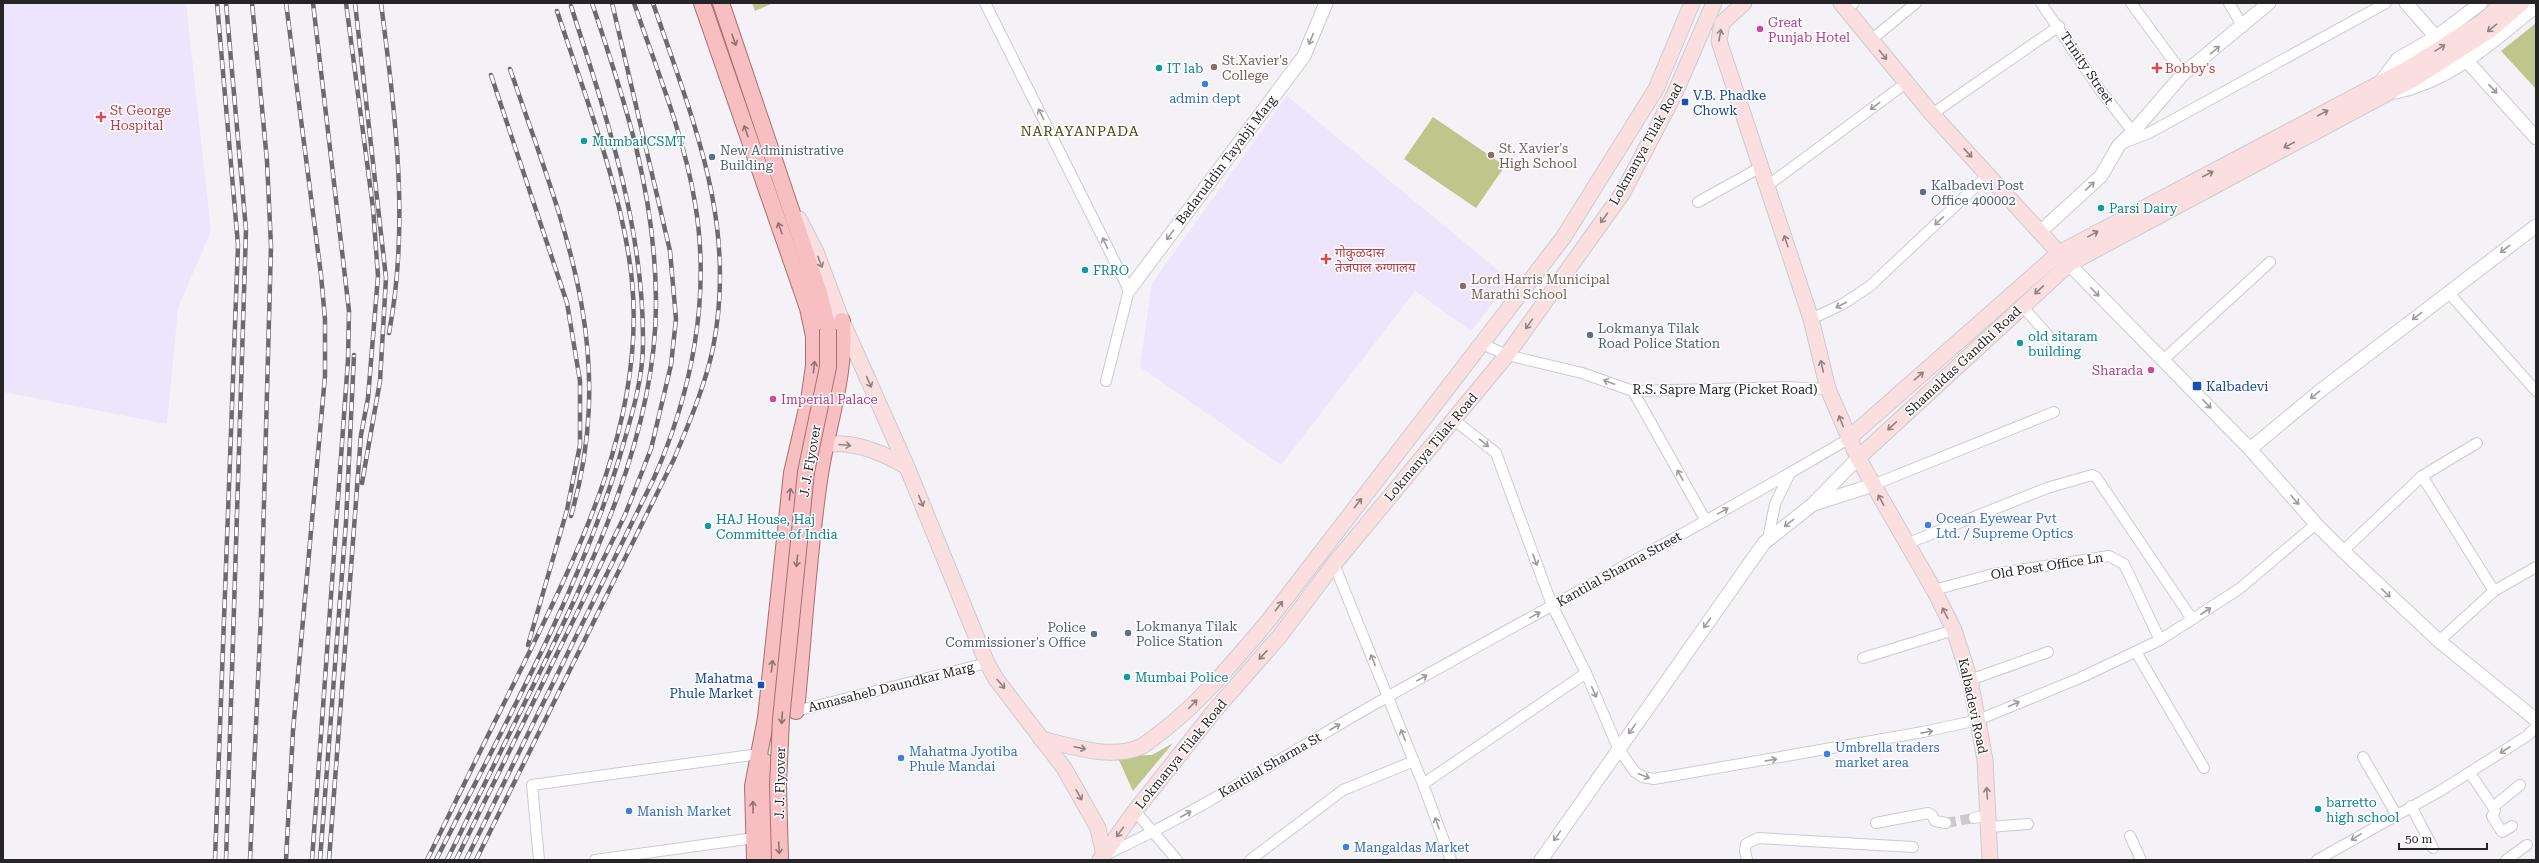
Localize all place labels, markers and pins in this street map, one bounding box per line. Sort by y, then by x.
place label: Great Punjab Hotel [1768,15,1850,45]
marker: Great Punjab Hotel [1755,24,1765,34]
place label: St.Xavier's College [1222,53,1288,83]
place label: IT lab [1167,61,1203,76]
place label: Bobby's [2165,61,2215,76]
marker: St.Xavier's College [1209,62,1219,72]
marker: IT lab [1154,63,1164,73]
marker: Bobby's [2152,63,2162,73]
marker: admin dept [1200,79,1210,89]
place label: V.B. Phadke Chowk [1693,88,1766,118]
place label: admin dept [1169,91,1241,106]
marker: V.B. Phadke Chowk [1680,97,1690,107]
place label: St George Hospital [110,103,171,133]
marker: St George Hospital [95,111,107,123]
place label: Mumbai CSMT [592,134,686,149]
marker: Mumbai CSMT [579,136,589,146]
place label: St. Xavier's High School [1499,141,1577,171]
place label: New Administrative Building [720,143,844,173]
marker: St. Xavier's High School [1486,150,1496,160]
marker: New Administrative Building [707,152,717,162]
place label: Kalbadevi Post Office 400002 [1931,178,2024,208]
marker: Kalbadevi Post Office 400002 [1918,187,1928,197]
place label: Parsi Dairy [2109,201,2178,216]
marker: Parsi Dairy [2096,203,2106,213]
place label: गोकुळदास तेजपाल रुग्णालय [1335,245,1416,275]
marker: गोकुळदास तेजपाल रुग्णालय [1320,253,1332,265]
place label: FRRO [1093,263,1129,278]
marker: FRRO [1080,265,1090,275]
place label: Lord Harris Municipal Marathi School [1471,272,1610,302]
marker: Lord Harris Municipal Marathi School [1458,281,1468,291]
place label: Lokmanya Tilak Road Police Station [1598,321,1721,351]
place label: old sitaram building [2028,329,2098,359]
marker: Lokmanya Tilak Road Police Station [1585,330,1595,340]
marker: old sitaram building [2015,338,2025,348]
place label: Sharada [2092,363,2143,378]
marker: Sharada [2146,365,2156,375]
place label: Kalbadevi [2206,379,2269,394]
marker: Kalbadevi [2191,380,2203,392]
place label: Imperial Palace [781,392,878,407]
marker: Imperial Palace [768,394,778,404]
place label: Ocean Eyewear Pvt Ltd. / Supreme Optics [1936,511,2073,541]
place label: HAJ House, Haj Committee of India [716,512,838,542]
marker: Ocean Eyewear Pvt Ltd. / Supreme Optics [1923,520,1933,530]
marker: HAJ House, Haj Committee of India [703,521,713,531]
place label: Lokmanya Tilak Police Station [1136,619,1237,649]
place label: Police Commissioner's Office [945,620,1086,650]
marker: Lokmanya Tilak Police Station [1123,628,1133,638]
marker: Police Commissioner's Office [1089,629,1099,639]
place label: Mumbai Police [1135,670,1228,685]
place label: Mahatma Phule Market [669,671,753,701]
marker: Mumbai Police [1122,672,1132,682]
marker: Mahatma Phule Market [756,680,766,690]
place label: Umbrella traders market area [1835,740,1940,770]
place label: Mahatma Jyotiba Phule Mandai [909,744,1017,774]
marker: Umbrella traders market area [1822,749,1832,759]
marker: Mahatma Jyotiba Phule Mandai [896,753,906,763]
place label: barretto high school [2326,795,2399,825]
place label: Manish Market [637,804,731,819]
marker: barretto high school [2313,804,2323,814]
marker: Manish Market [624,806,634,816]
place label: Mangaldas Market [1354,840,1469,855]
marker: Mangaldas Market [1341,842,1351,852]

